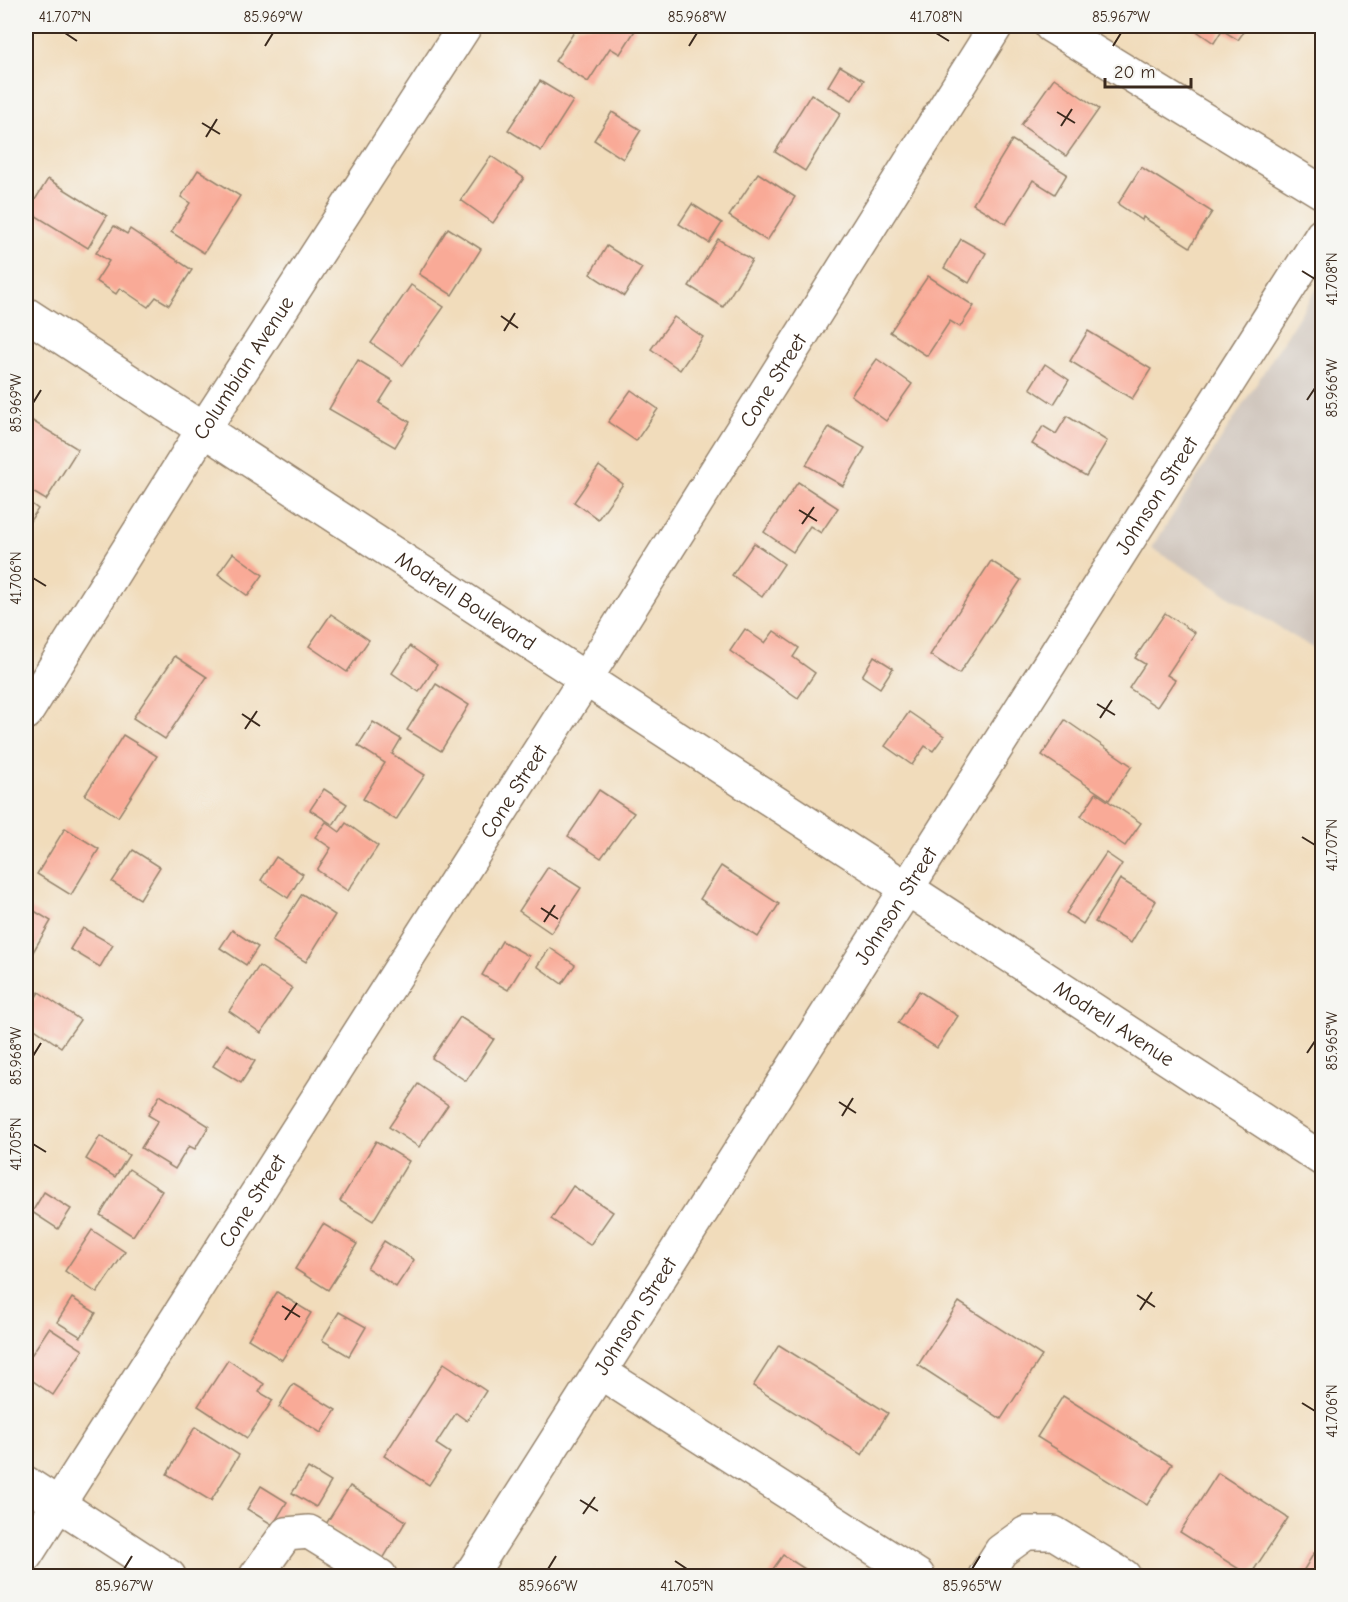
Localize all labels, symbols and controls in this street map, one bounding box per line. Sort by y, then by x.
text: 41.707°N [39,8,91,26]
text: 85.969°W [244,8,302,26]
text: 85.968°W [668,8,726,26]
text: 41.708°N [909,8,963,26]
text: 85.967°W [1092,8,1150,26]
scale bar [1105,51,1190,89]
text: 20 m [1114,62,1155,83]
text: 41.708°N [1323,252,1341,306]
street label: Columbian Avenue [188,291,299,444]
street label: Cone Street [735,328,812,432]
text: 85.966°W [1323,358,1341,418]
text: 85.969°W [7,374,25,432]
street label: Johnson Street [1110,432,1203,559]
street label: Modrell Boulevard [391,546,540,655]
text: 41.706°N [7,551,25,605]
street label: Cone Street [475,740,553,842]
text: 41.707°N [1323,819,1341,871]
street label: Johnson Street [850,842,943,969]
street label: Modrell Avenue [1050,976,1179,1071]
text: 85.965°W [1323,1011,1341,1071]
text: 85.968°W [7,1027,25,1085]
text: 41.705°N [7,1117,25,1171]
street label: Cone Street [213,1149,291,1252]
street label: Johnson Street [589,1252,682,1379]
text: 41.706°N [1323,1384,1341,1438]
text: 85.967°W [95,1577,153,1595]
text: 85.966°W [518,1577,578,1595]
text: 41.705°N [660,1577,714,1595]
text: 85.965°W [942,1577,1002,1595]

